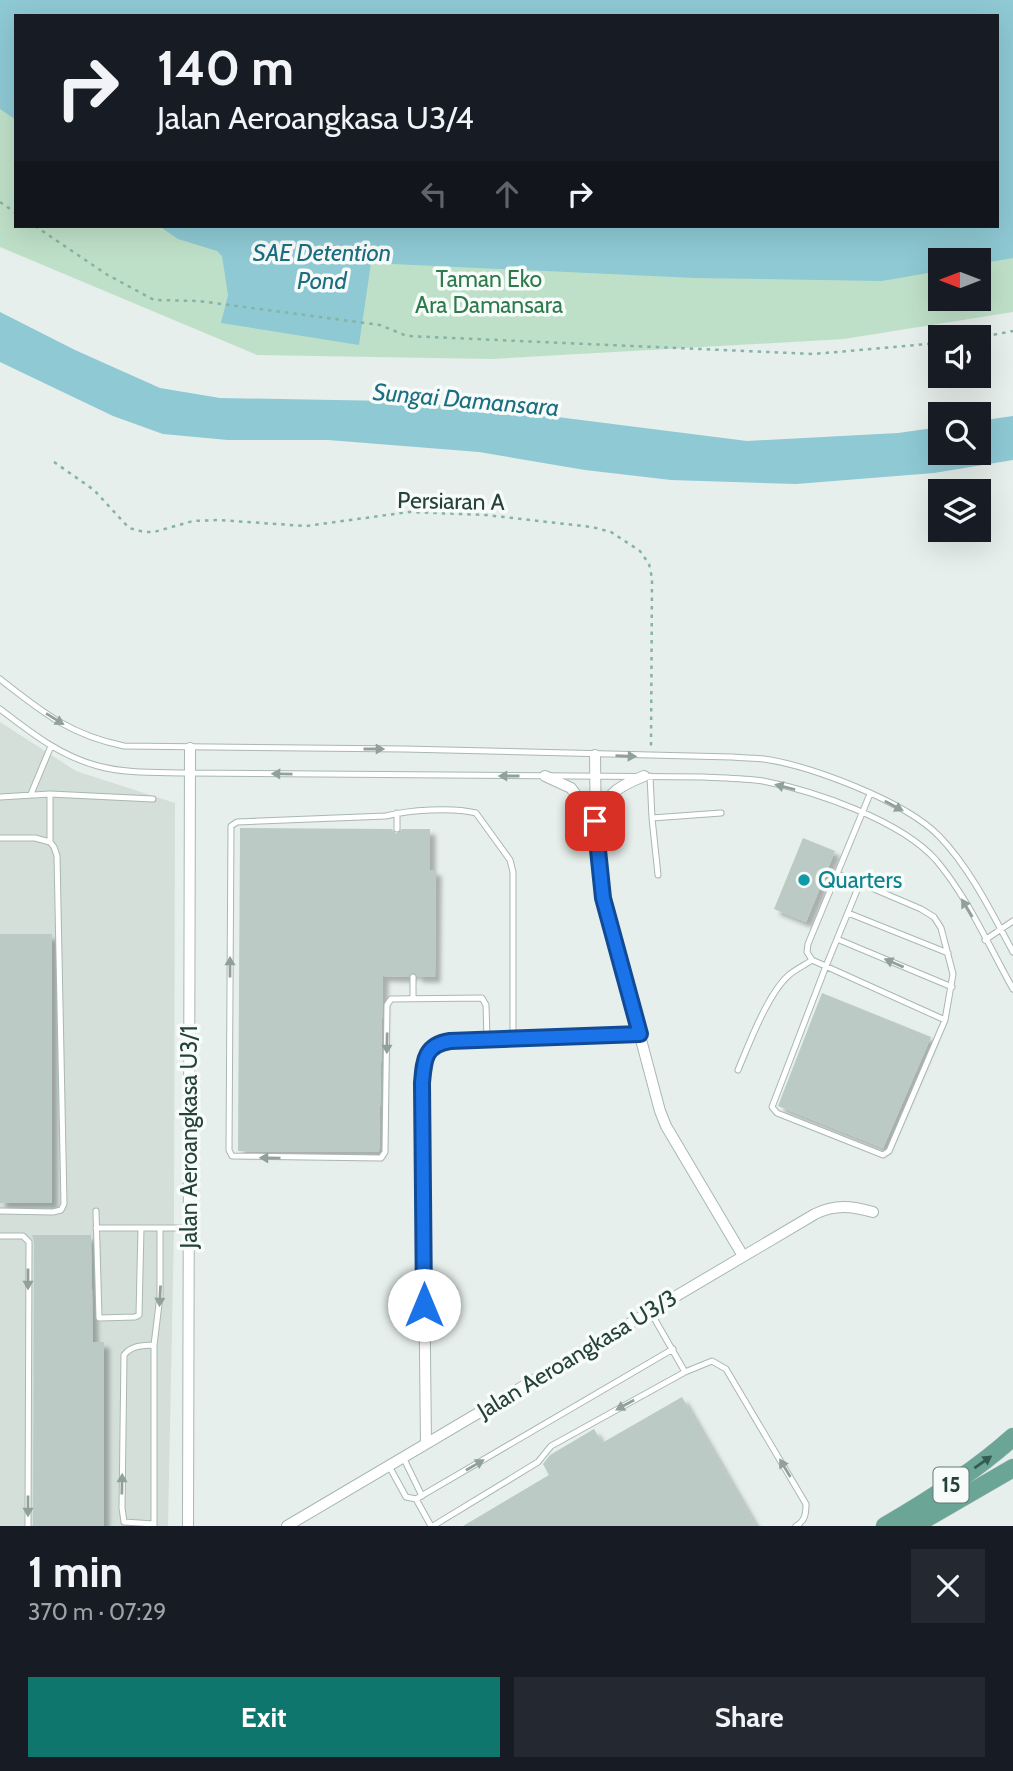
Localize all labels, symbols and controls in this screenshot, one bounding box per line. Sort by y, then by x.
text: 140 m [157,38,294,97]
icon: right [42,42,133,133]
text: Jalan Aeroangkasa U3/4 [157,98,474,137]
icon: left [415,175,453,213]
icon: ahead [488,175,526,213]
icon: right [561,175,599,213]
water label: SAE Detention Pond [253,238,391,295]
north arrow [928,248,990,312]
map controls [928,248,991,542]
park label: Taman Eko Ara Damansara [415,265,563,319]
button: sound [928,325,991,388]
water label: Sungai Damansara [372,377,560,422]
button: search [928,402,991,465]
button: layers [928,479,991,542]
street label: Persiaran A [397,486,505,516]
one-way arrow [45,713,64,726]
one-way arrow [364,743,386,755]
one-way arrow [616,750,638,761]
one-way arrow [270,768,292,780]
one-way arrow [498,770,520,782]
one-way arrow [774,781,796,792]
pin [565,791,625,851]
one-way arrow [884,800,904,812]
icon: arrive [576,802,614,840]
place label: Quarters [818,866,902,894]
marker: Quarters [796,872,812,888]
one-way arrow [961,899,974,918]
one-way arrow [224,956,235,978]
one-way arrow [884,957,905,968]
street label: Jalan Aeroangkasa U3/1 [175,1026,203,1249]
one-way arrow [381,1033,392,1055]
one-way arrow [258,1152,280,1164]
one-way arrow [22,1268,34,1290]
position arrow [387,1268,461,1342]
street label: Jalan Aeroangkasa U3/3 [471,1283,682,1425]
one-way arrow [154,1285,165,1307]
one-way arrow [615,1399,635,1411]
one-way arrow [974,1455,992,1469]
one-way arrow [466,1458,485,1471]
one-way arrow [779,1458,791,1478]
road number: 15 [934,1468,968,1502]
one-way arrow [117,1473,128,1495]
one-way arrow [22,1496,34,1518]
text: 1 min [28,1546,123,1598]
button: close [911,1549,985,1623]
text: 370 m · 07:29 [28,1598,166,1626]
button: Exit [28,1677,500,1757]
button: Share [514,1677,985,1757]

